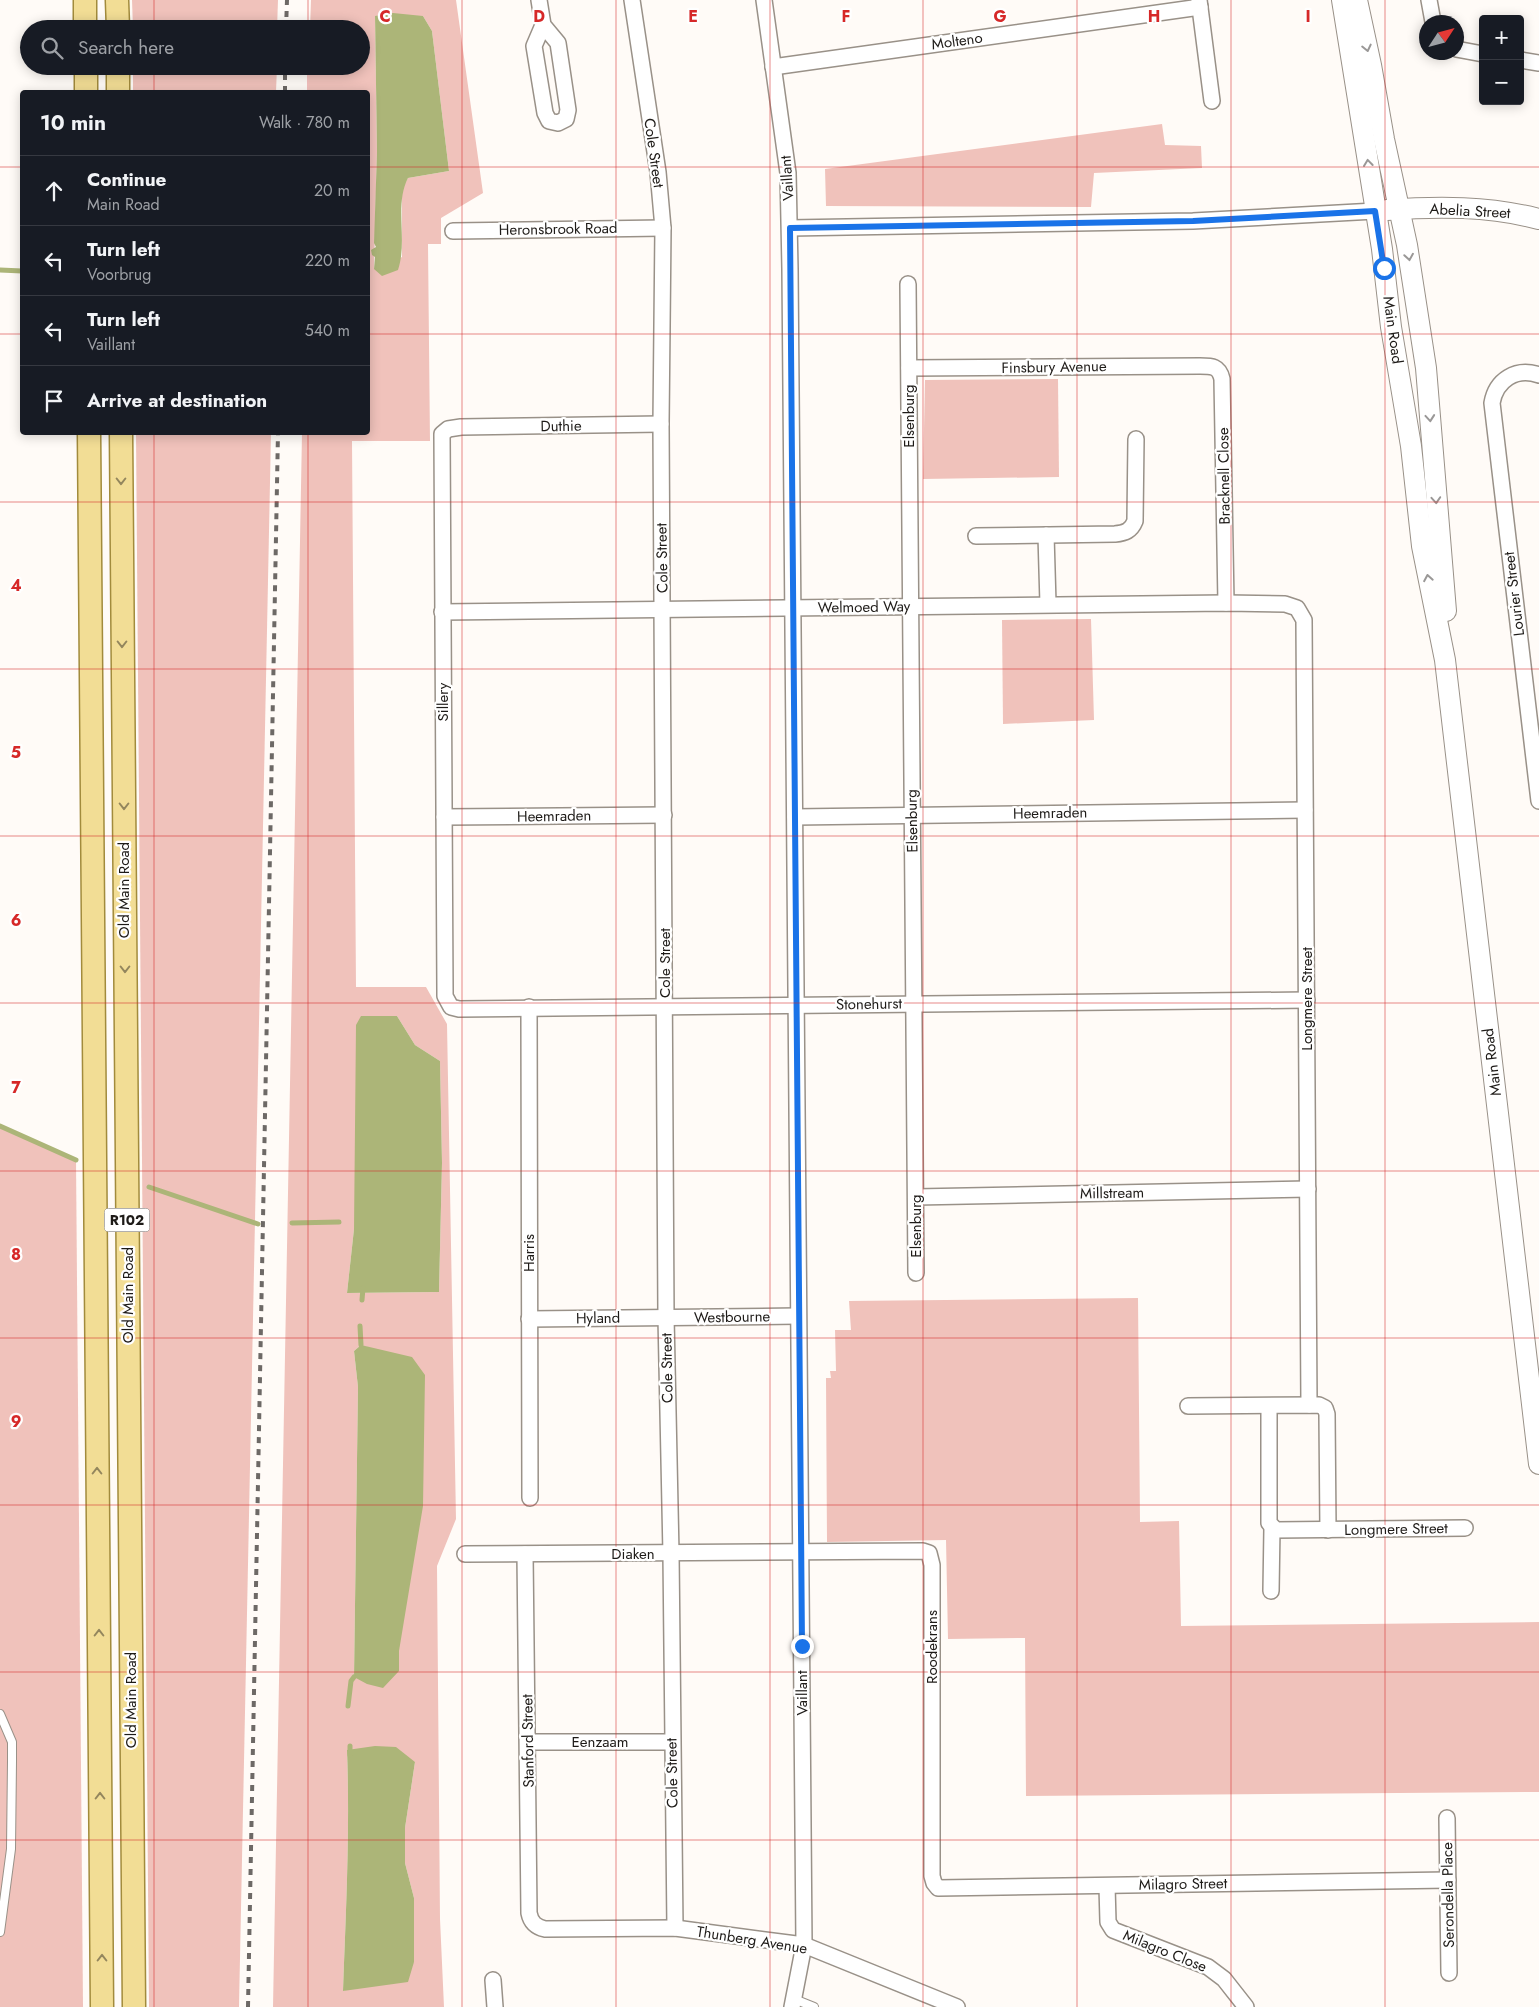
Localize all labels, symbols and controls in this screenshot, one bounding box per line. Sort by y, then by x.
text: C [379,5,391,28]
text: D [533,5,545,28]
text: E [688,5,698,28]
text: F [842,5,850,28]
text: G [993,5,1007,28]
text: H [1148,5,1160,28]
text: I [1305,5,1311,28]
north arrow [1419,15,1464,60]
map controls [1479,15,1524,105]
button: + [1479,15,1524,60]
search box [20,20,370,75]
street label: Molteno [930,27,984,55]
icon: search [38,34,66,62]
text: Search here [78,34,174,61]
one-way arrow [1362,43,1372,52]
button: − [1479,60,1524,105]
text: 10 min [40,108,106,138]
text: Walk · 780 m [259,111,350,134]
street label: Cole Street [638,117,670,190]
street label: Vaillant [774,154,800,201]
one-way arrow [1363,158,1374,166]
text: Continue [87,166,166,193]
icon: ahead [40,177,68,205]
text: 20 m [314,179,350,202]
text: Main Road [87,193,160,216]
street label: Abelia Street [1429,198,1511,224]
street label: Heronsbrook Road [498,217,618,241]
text: Turn left [87,236,160,263]
icon: left [40,247,68,275]
text: 220 m [305,249,350,272]
one-way arrow [1403,253,1413,261]
route start [1373,257,1396,280]
text: Voorbrug [87,263,151,286]
street label: Main Road [1377,295,1409,365]
text: Turn left [87,306,160,333]
icon: left [40,317,68,345]
text: 540 m [305,319,350,342]
text: Vaillant [87,333,135,356]
street label: Finsbury Avenue [1001,355,1107,379]
street label: Elsenburg [898,384,920,448]
icon: arrive [40,387,68,415]
text: Arrive at destination [87,387,267,414]
one-way arrow [1425,414,1436,422]
street label: Duthie [540,415,582,437]
street label: Bracknell Close [1212,427,1236,525]
one-way arrow [116,478,126,485]
one-way arrow [1430,496,1441,504]
street label: Cole Street [650,522,674,593]
street label: Lourier Street [1498,550,1530,638]
text: 4 [10,574,22,597]
one-way arrow [1423,574,1433,583]
street label: Welmoed Way [818,595,911,619]
one-way arrow [117,640,127,648]
street label: Sillery [432,682,454,721]
text: 5 [11,741,21,764]
street label: Elsenburg [900,789,924,853]
street label: Heemraden [1013,801,1087,825]
one-way arrow [119,802,129,810]
street label: Heemraden [517,804,591,828]
street label: Old Main Road [113,842,135,938]
text: 6 [11,909,21,932]
street label: Cole Street [654,928,676,998]
street label: Longmere Street [1296,947,1318,1051]
one-way arrow [120,965,130,973]
street label: Stonehurst [836,992,903,1016]
street label: Main Road [1477,1027,1507,1097]
text: 7 [11,1076,21,1099]
street label: Millstream [1080,1181,1144,1205]
street label: Elsenburg [905,1194,927,1258]
road number: R102 [104,1208,150,1232]
street label: Harris [518,1234,540,1272]
text: 8 [11,1243,21,1266]
street label: Old Main Road [117,1247,139,1343]
street label: Westbourne [694,1305,771,1329]
street label: Hyland [576,1307,620,1329]
street label: Cole Street [655,1332,679,1403]
text: 9 [11,1410,21,1433]
one-way arrow [92,1467,103,1475]
street label: Longmere Street [1344,1517,1448,1541]
street label: Diaken [611,1543,655,1565]
street label: Roodekrans [921,1610,943,1684]
one-way arrow [94,1629,104,1637]
route end [791,1635,814,1658]
street label: Old Main Road [120,1652,142,1748]
street label: Vaillant [791,1670,813,1716]
street label: Stanford Street [516,1694,540,1788]
street label: Eenzaam [572,1731,628,1753]
street label: Cole Street [660,1737,684,1808]
one-way arrow [95,1792,105,1800]
street label: Serondella Place [1436,1842,1460,1948]
street label: Milagro Street [1138,1872,1228,1896]
street label: Thunberg Avenue [695,1920,809,1960]
street label: Milagro Close [1120,1924,1210,1978]
one-way arrow [97,1954,107,1962]

